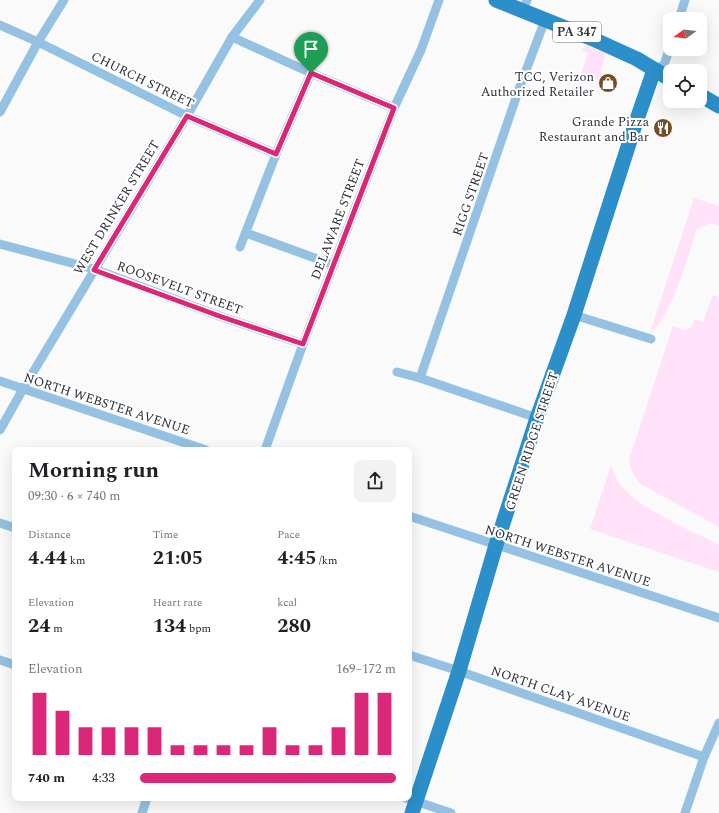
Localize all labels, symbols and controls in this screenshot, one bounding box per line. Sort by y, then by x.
north arrow [663,12,707,56]
map controls [663,12,707,108]
road number: PA 347 [553,22,601,42]
pin [294,32,328,73]
icon: arrive [300,38,322,60]
street label: CHURCH STREET [88,46,198,114]
button: locate [663,64,707,108]
place label: TCC, Verizon Authorized Retailer [481,67,594,102]
shop icon: TCC, Verizon Authorized Retailer [597,72,619,94]
place label: Grande Pizza Restaurant and Bar [539,112,650,147]
restaurant icon: Grande Pizza Restaurant and Bar [652,117,674,139]
street label: WEST DRINKER STREET [69,136,165,279]
street label: RIGG STREET [447,150,495,239]
street label: DELAWARE STREET [306,156,370,283]
street label: ROOSEVELT STREET [114,256,246,320]
street label: NORTH WEBSTER AVENUE [21,368,192,440]
street label: GREEN RIDGE STREET [500,369,564,513]
text: Morning run [28,454,159,487]
button: share [354,460,396,502]
text: 09:30 · 6 × 740 m [28,486,120,506]
street label: NORTH WEBSTER AVENUE [482,520,653,592]
text: Distance [28,526,71,543]
text: Time [153,526,178,543]
text: Pace [277,526,300,543]
text: 4.44 [28,543,67,573]
text: 21:05 [153,543,203,573]
text: 4:45 [277,543,316,573]
text: km [67,552,85,569]
text: /km [316,552,337,569]
text: Elevation [28,594,74,611]
text: Heart rate [153,594,202,611]
text: kcal [277,594,297,611]
text: 24 [28,611,50,641]
text: 134 [153,611,186,641]
text: 280 [277,611,311,641]
text: m [50,620,63,637]
text: bpm [186,620,211,637]
text: Elevation [28,659,82,679]
text: 169–172 m [336,659,396,679]
street label: NORTH CLAY AVENUE [488,661,633,727]
text: 740 m [28,768,65,788]
text: 4:33 [92,768,115,788]

